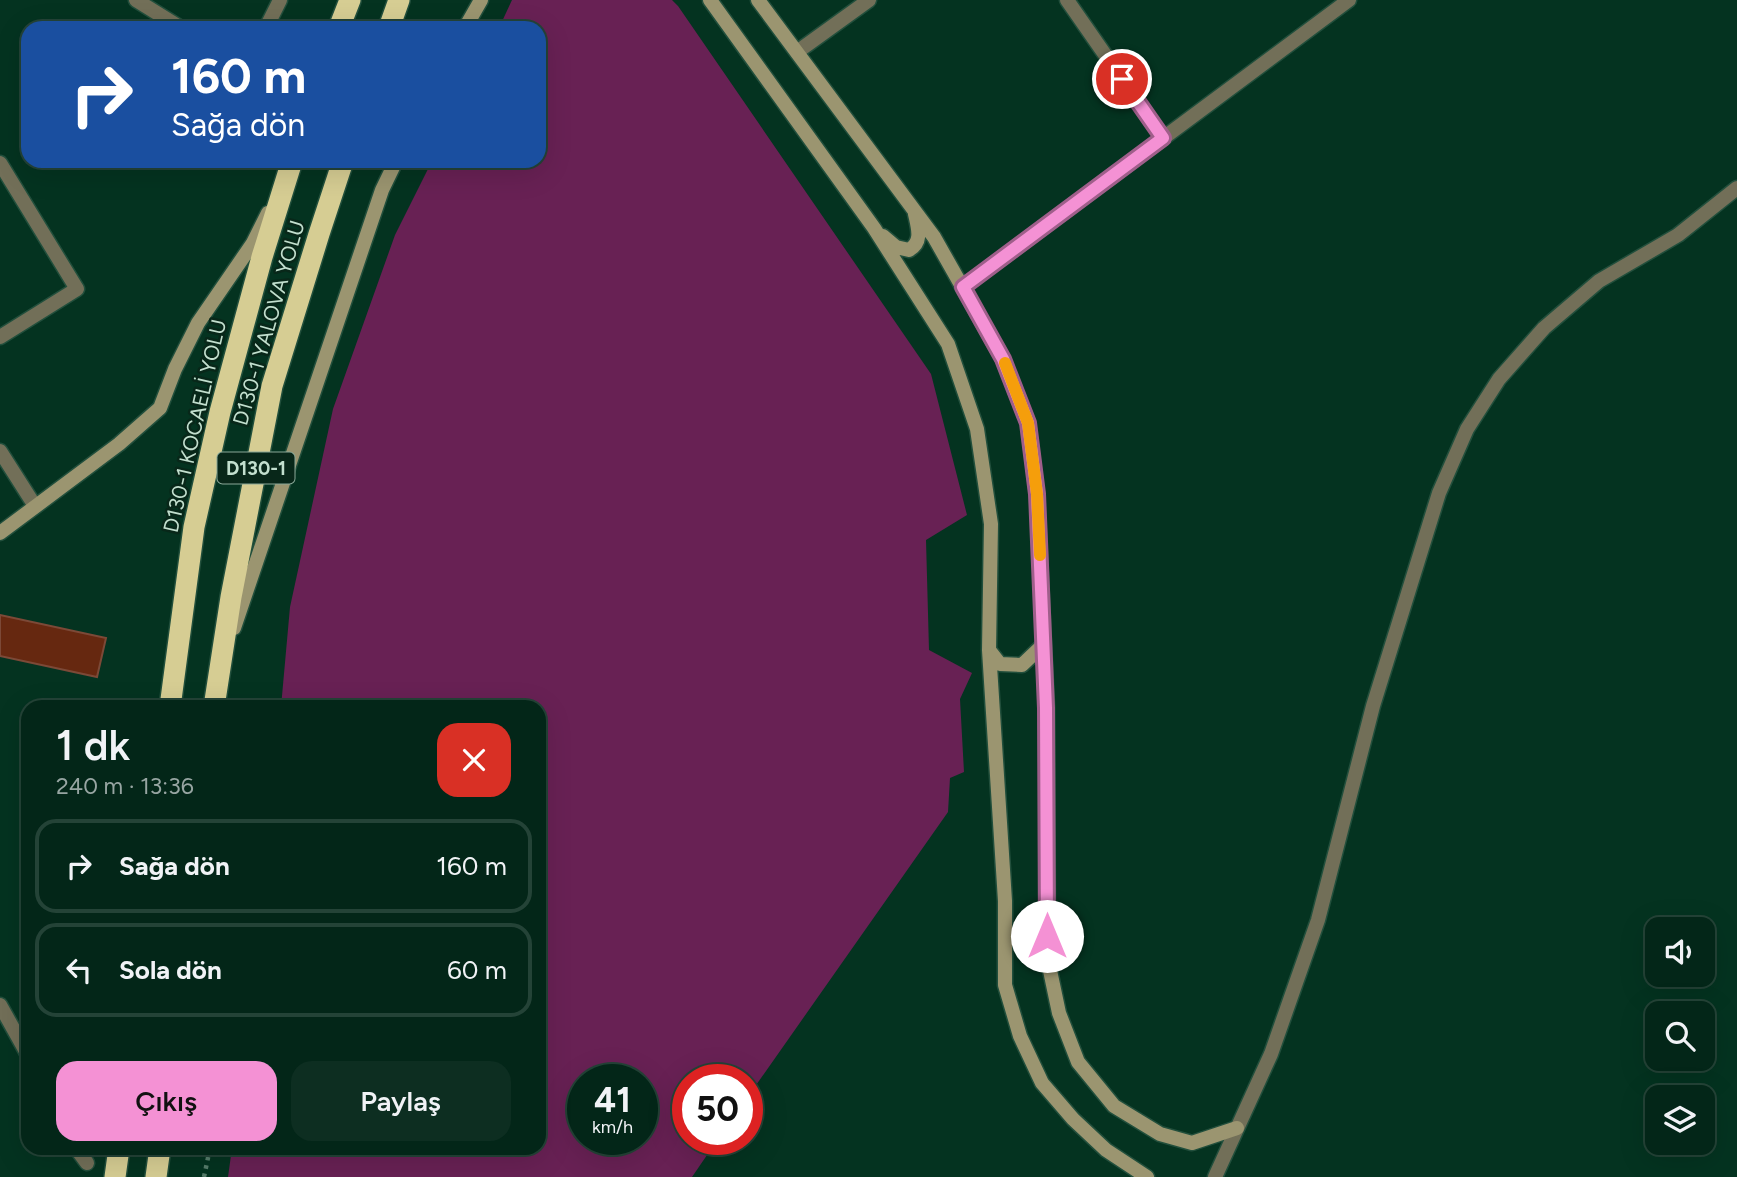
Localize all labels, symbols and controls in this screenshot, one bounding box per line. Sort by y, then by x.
text: 160 m [171,46,306,105]
icon: right [56,49,147,140]
pin [1092,49,1152,109]
icon: arrive [1103,60,1141,98]
text: Sağa dön [171,106,305,144]
street label: D130-1 YALOVA YOLU [227,218,310,428]
street label: D130-1 KOCAELİ YOLU [158,317,231,535]
road number: D130-1 [218,453,294,484]
text: 1 dk [56,720,130,771]
button: close [437,723,511,797]
text: 240 m · 13:36 [56,772,194,800]
icon: right [60,847,98,885]
text: Sağa dön [119,850,230,882]
text: 160 m [436,850,507,882]
position arrow [1010,899,1084,973]
map controls [1645,917,1715,1155]
button: sound [1645,917,1715,987]
icon: left [60,951,98,989]
text: Sola dön [119,954,222,986]
text: 60 m [447,954,507,986]
button: search [1645,1001,1715,1071]
button: Çıkış [56,1061,277,1141]
button: Paylaş [291,1061,511,1141]
speed limit sign: 50 [672,1064,763,1155]
text: 41 [594,1079,631,1121]
button: layers [1645,1085,1715,1155]
text: km/h [592,1116,633,1138]

